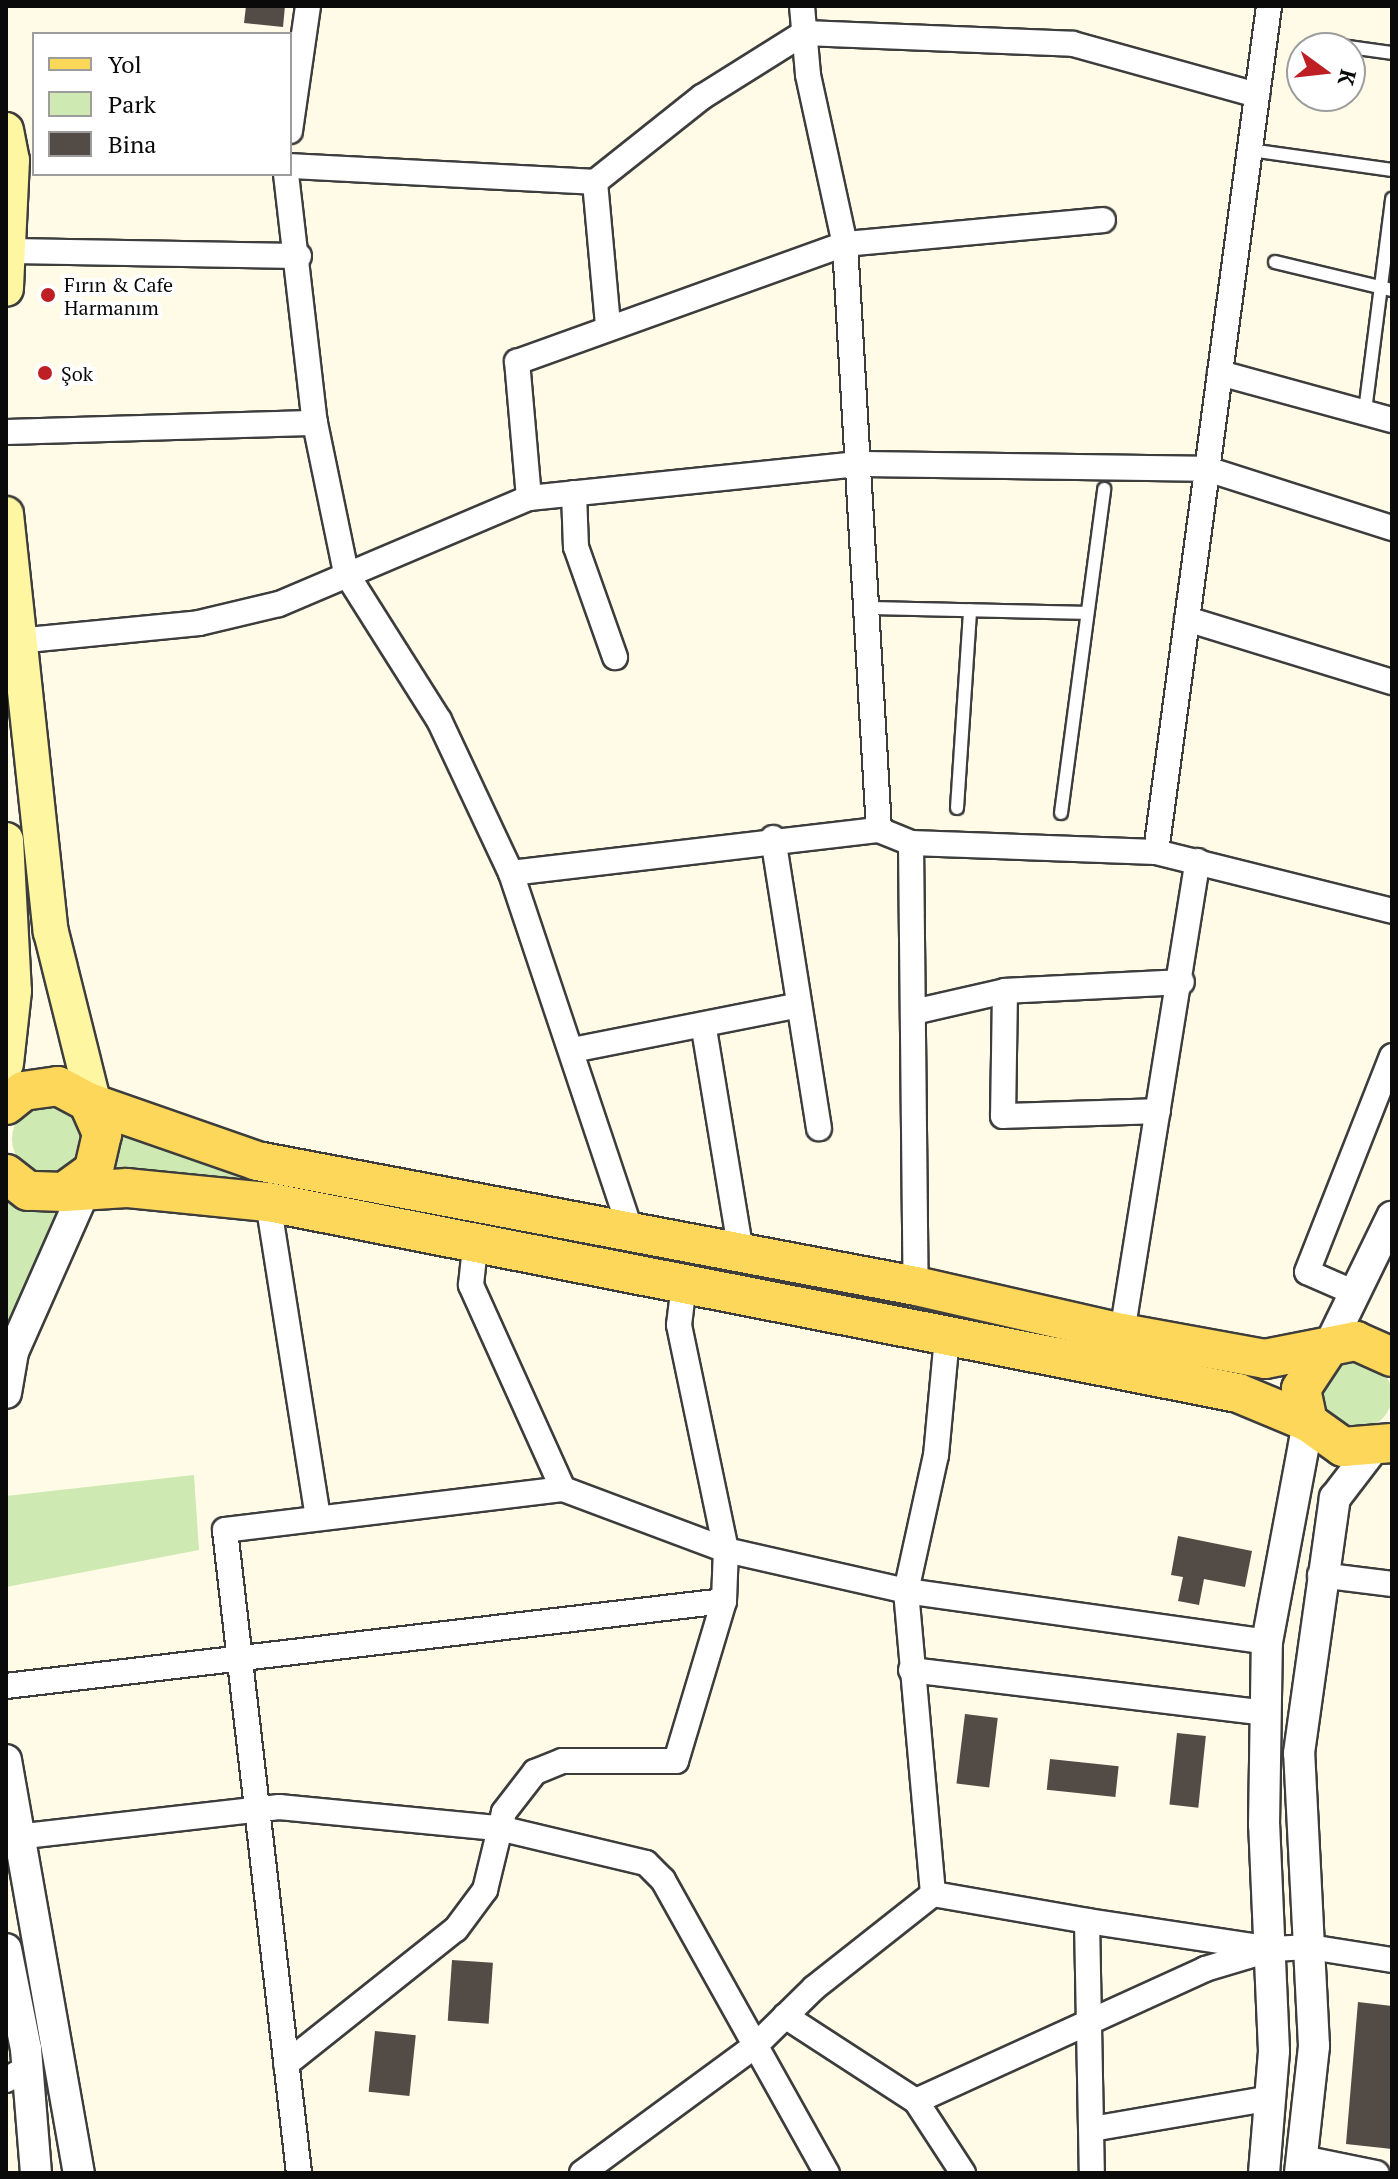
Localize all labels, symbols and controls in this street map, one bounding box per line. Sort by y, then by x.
legend [32,32,292,176]
north arrow [1286,32,1366,112]
text: Yol [108,48,142,80]
text: K [1332,67,1364,89]
text: Park [108,88,156,120]
text: Bina [108,128,156,160]
place label: Fırın & Cafe Harmanım [64,272,173,319]
marker: Fırın & Cafe Harmanım [39,286,57,304]
place label: Şok [61,361,93,385]
marker: Şok [36,364,54,382]

